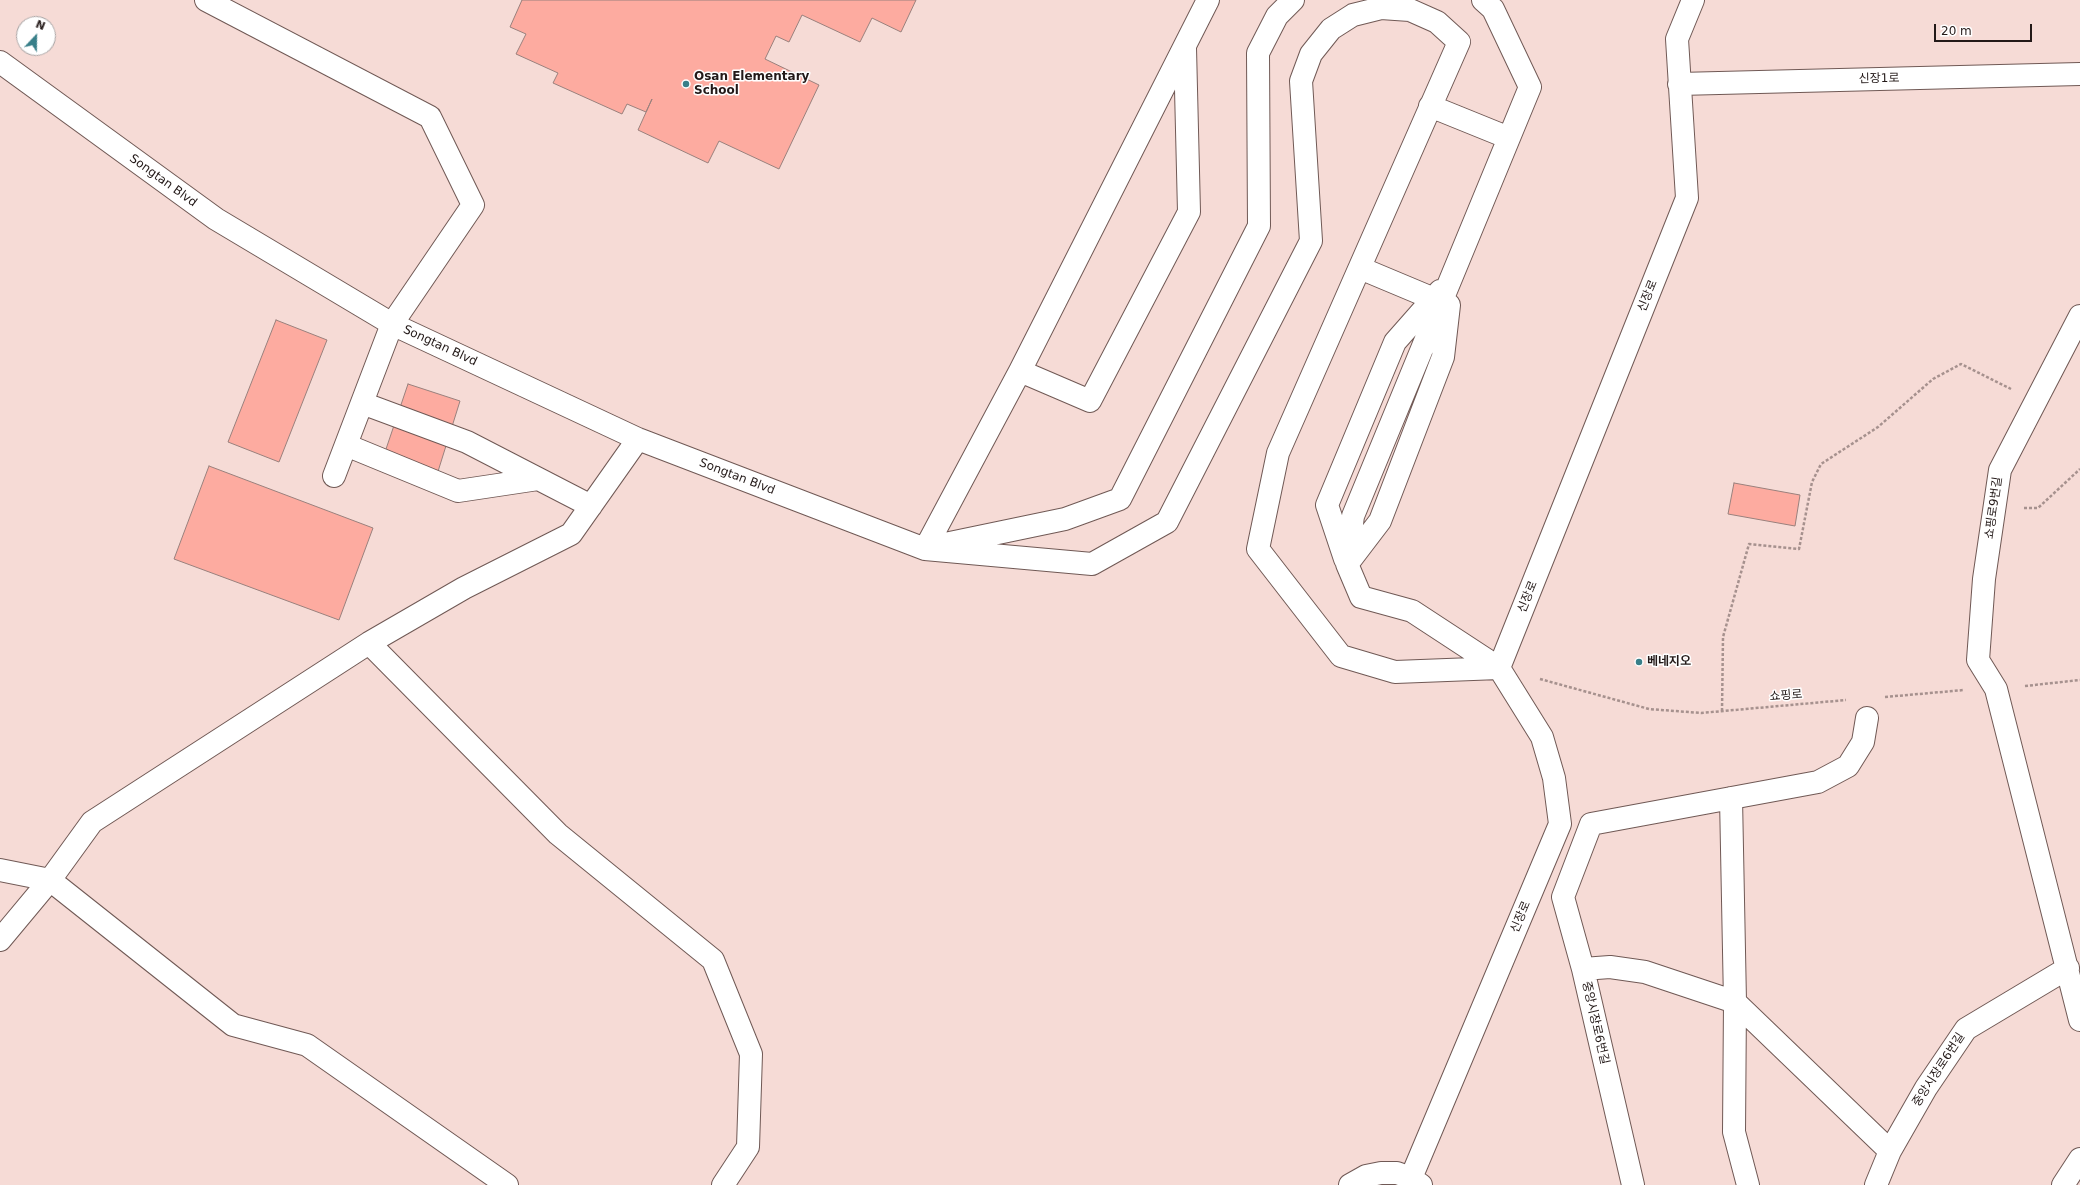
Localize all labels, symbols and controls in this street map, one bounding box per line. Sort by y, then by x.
north arrow [16,16,56,56]
scale bar [1936,16,2034,42]
text: N [34,18,47,33]
text: 20 m [1941,24,1972,38]
place label: Osan Elementary School [694,70,809,98]
street label: 신장1로 [1859,71,1899,87]
marker: Osan Elementary School [681,79,691,89]
street label: Songtan Blvd [126,152,200,210]
street label: 신장로 [1635,278,1661,314]
street label: Songtan Blvd [401,323,479,369]
street label: Songtan Blvd [697,456,777,498]
street label: 쇼핑로9번길 [1982,476,2006,540]
street label: 신장로 [1515,579,1541,615]
place label: 베네지오 [1647,655,1691,669]
marker: 베네지오 [1634,657,1644,667]
street label: 쇼핑로 [1769,687,1803,705]
street label: 신장로 [1508,899,1534,935]
street label: 중앙시장로6번길 [1578,980,1612,1066]
street label: 중앙시장로6번길 [1910,1030,1968,1110]

